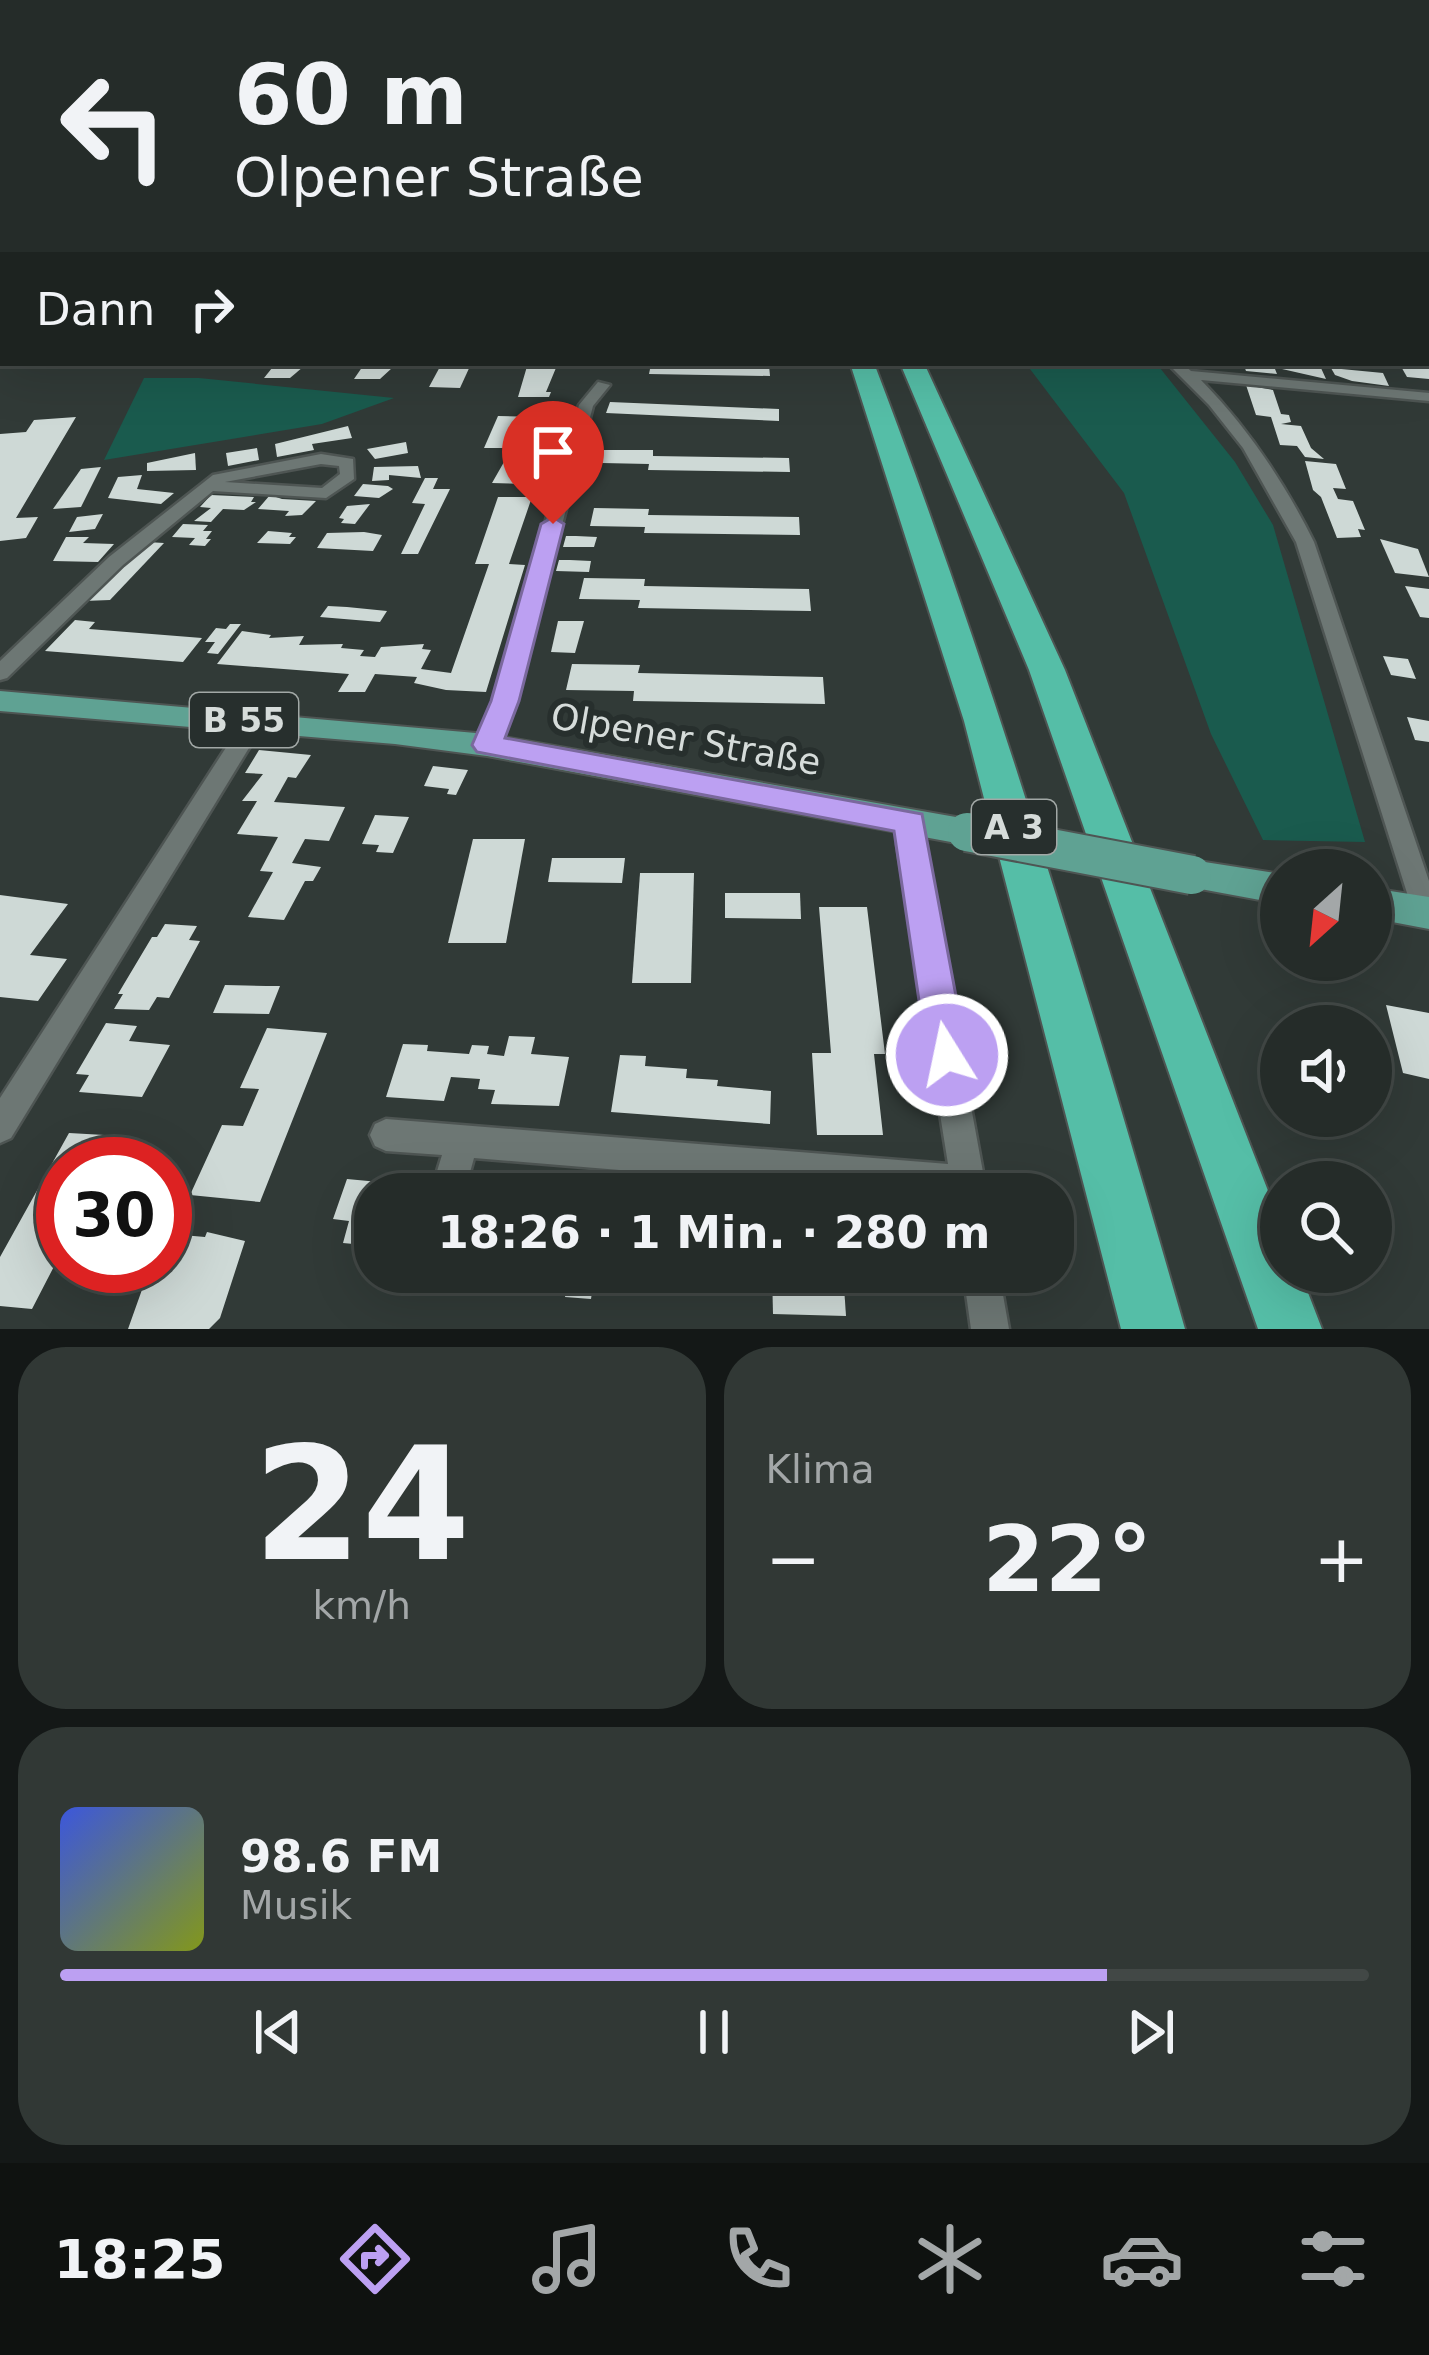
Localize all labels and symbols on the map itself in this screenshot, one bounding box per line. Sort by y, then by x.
pin [502,401,604,524]
road number: B 55 [190,693,298,747]
street label: Olpener Straße [548,695,824,783]
road number: A 3 [972,800,1056,854]
north arrow [1260,849,1392,981]
position arrow [884,992,1010,1118]
speed limit sign: 30 [36,1137,192,1293]

